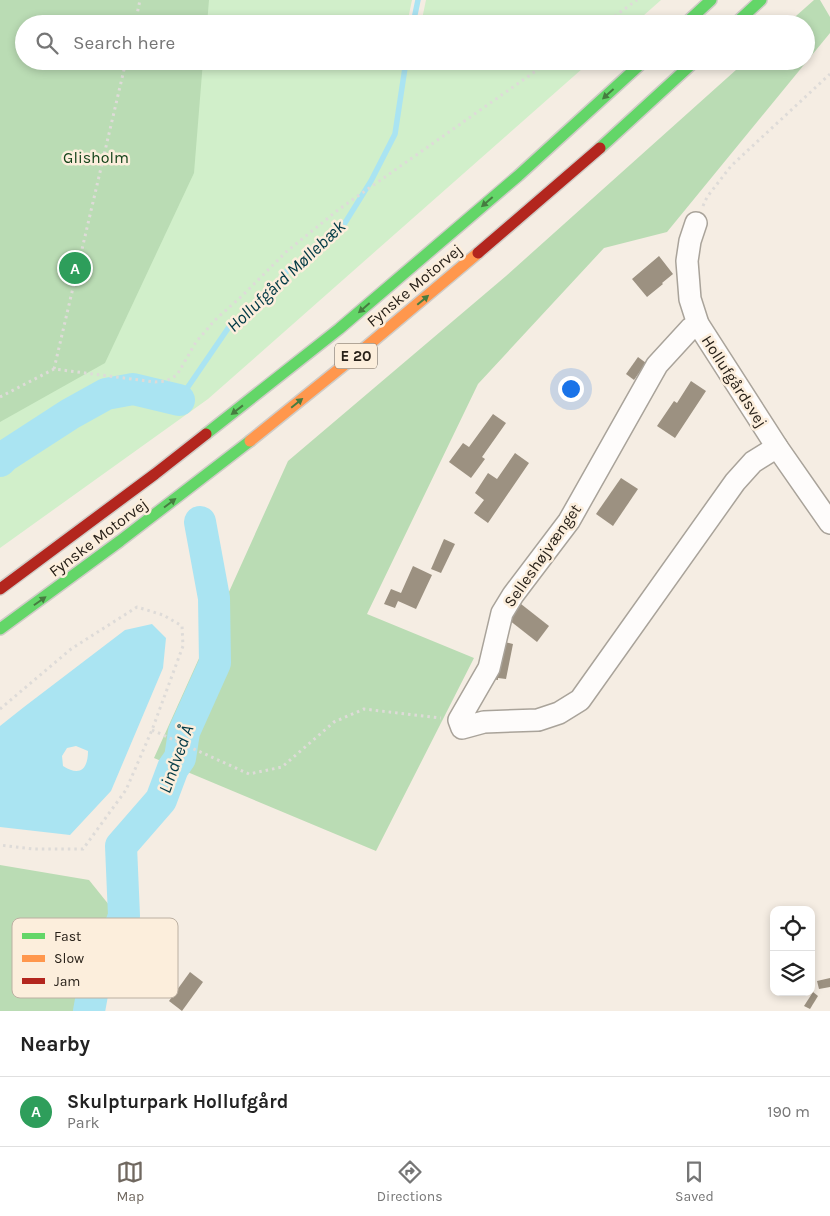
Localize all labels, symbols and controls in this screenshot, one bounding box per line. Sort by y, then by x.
search box [15,15,815,70]
icon: search [33,29,61,57]
text: Search here [73,32,175,54]
one-way arrow [602,88,614,100]
park label: Glisholm [63,148,129,167]
one-way arrow [481,197,494,208]
water label: Hollufgård Møllebæk [222,215,350,337]
street label: Fynske Motorvej [363,240,466,331]
pin: A [59,249,91,287]
one-way arrow [416,294,429,305]
one-way arrow [357,303,370,314]
street label: Hollufgårdsvej [698,332,771,431]
road number: E 20 [335,344,377,368]
your location [558,376,584,402]
one-way arrow [291,397,304,408]
one-way arrow [230,405,244,415]
street label: Fynske Motorvej [45,494,151,581]
one-way arrow [163,498,176,509]
street label: Selleshøjvænget [500,500,585,610]
one-way arrow [33,596,47,606]
water label: Lindved Å [154,722,198,796]
map controls [770,906,815,996]
button: locate [770,906,815,951]
legend [12,918,178,998]
text: Fast [54,928,81,945]
text: Slow [54,950,84,967]
button: layers [770,951,815,996]
text: Jam [54,973,80,990]
text: Nearby [20,1032,90,1056]
text: Skulpturpark Hollufgård [67,1091,288,1113]
text: A [31,1102,41,1121]
text: 190 m [767,1102,810,1121]
text: Park [67,1113,99,1132]
tab: Map [116,1158,144,1205]
tab: Directions [377,1158,443,1205]
tab: Saved [675,1158,714,1205]

